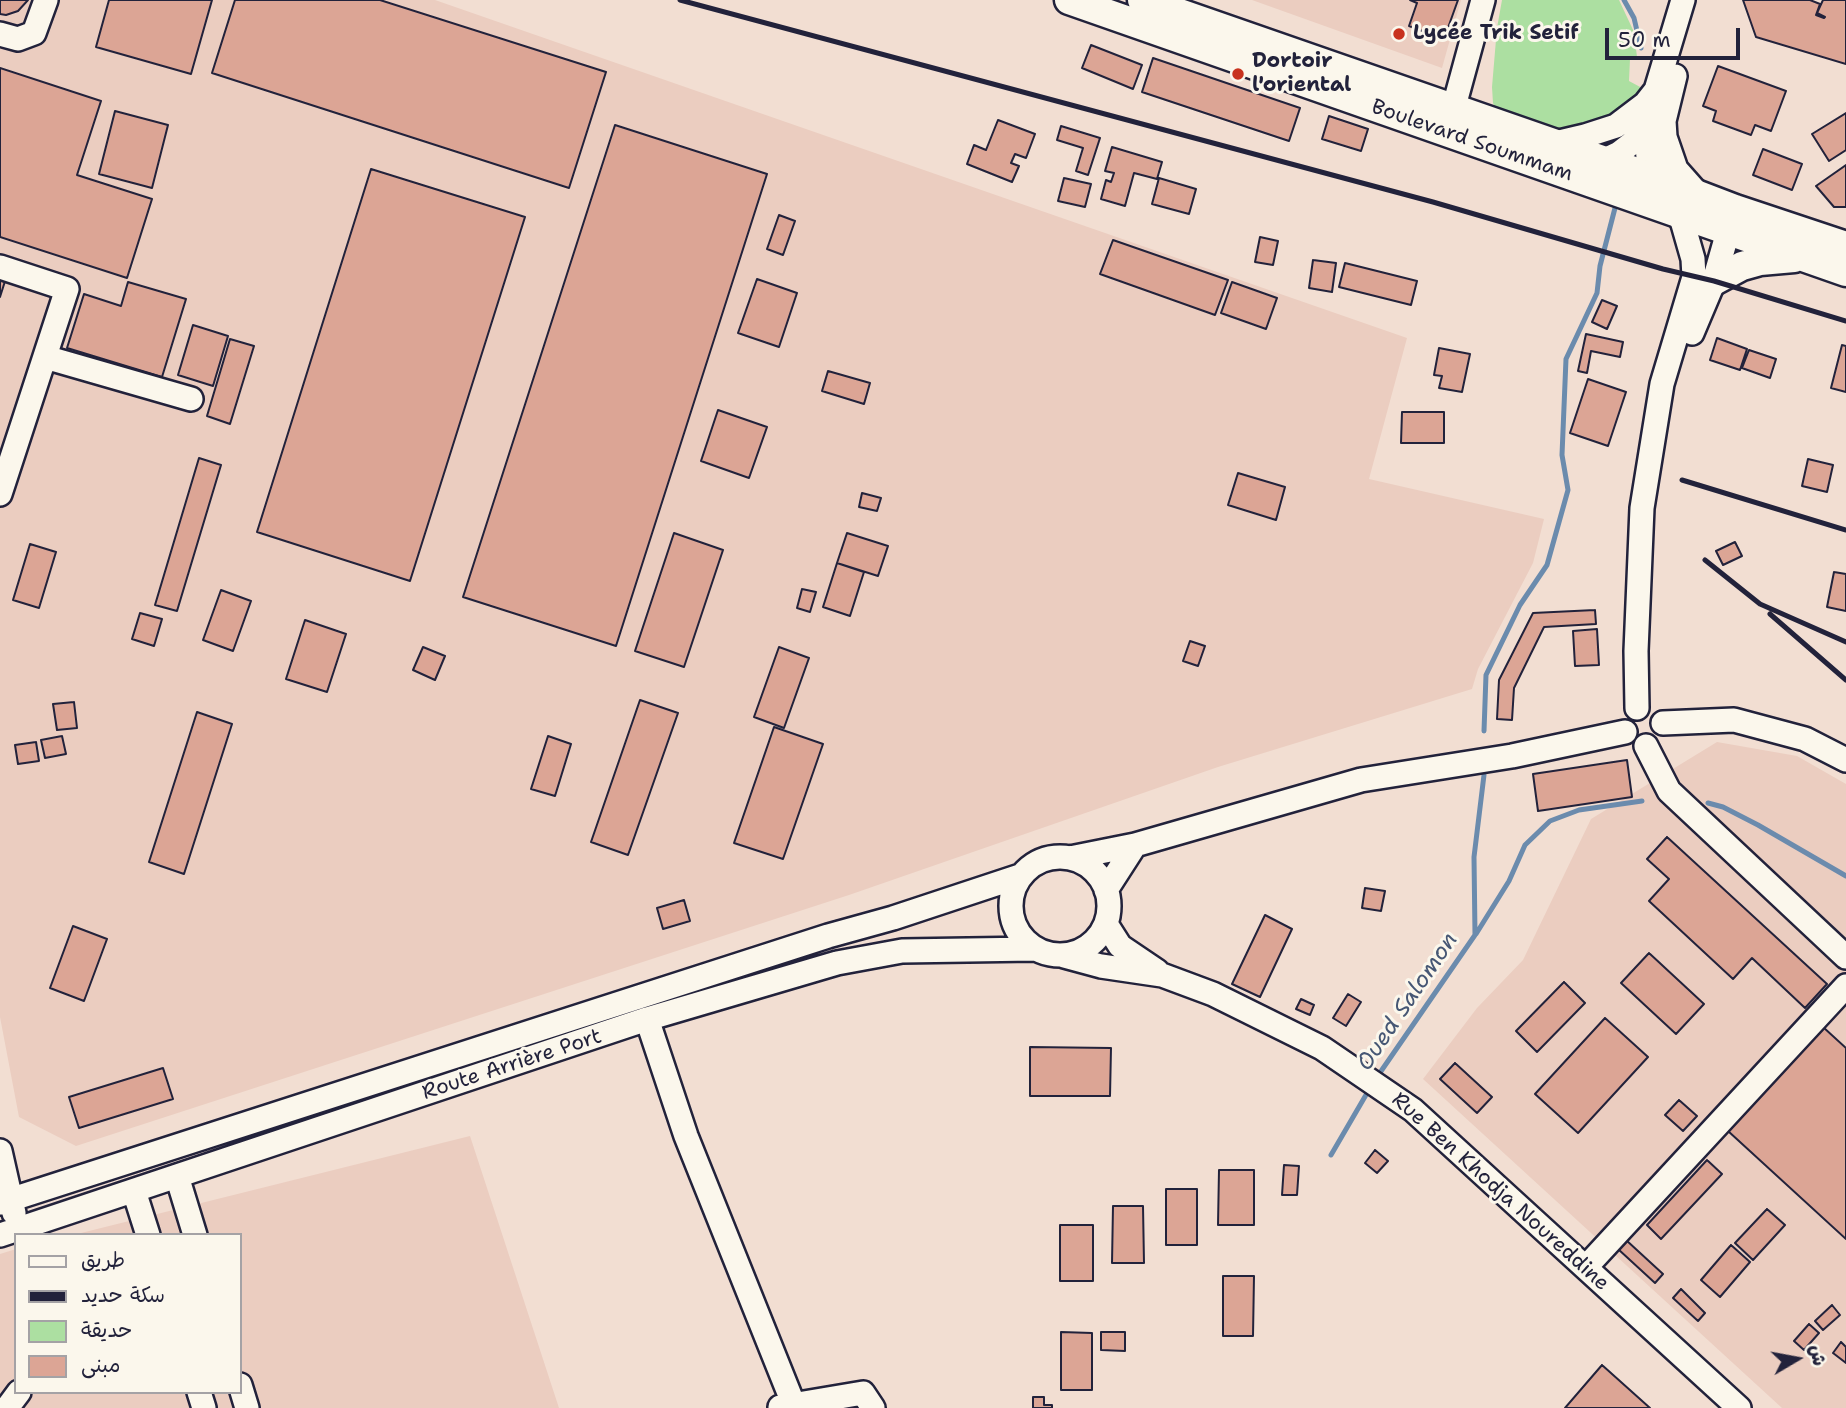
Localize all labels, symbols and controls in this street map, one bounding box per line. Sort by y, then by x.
scale bar [1608,14,1743,58]
place label: Lycée Trik Setif [1413,21,1579,47]
marker: Lycée Trik Setif [1391,26,1407,42]
text: 50 m [1618,26,1671,54]
place label: Dortoir l'oriental [1252,49,1351,99]
marker: Dortoir l'oriental [1230,66,1246,82]
street label: Boulevard Soummam [1368,95,1576,187]
water label: Oued Salomon [1352,928,1464,1076]
street label: Route Arrière Port [419,1024,605,1106]
street label: Rue Ben Khodja Noureddine [1386,1088,1614,1296]
legend [14,1233,242,1394]
text: طريق [81,1246,125,1274]
text: سكة حديد [81,1281,165,1309]
text: حديقة [81,1316,132,1344]
north arrow [1762,1324,1832,1394]
text: ش [1804,1343,1832,1368]
text: مبنى [81,1351,120,1379]

